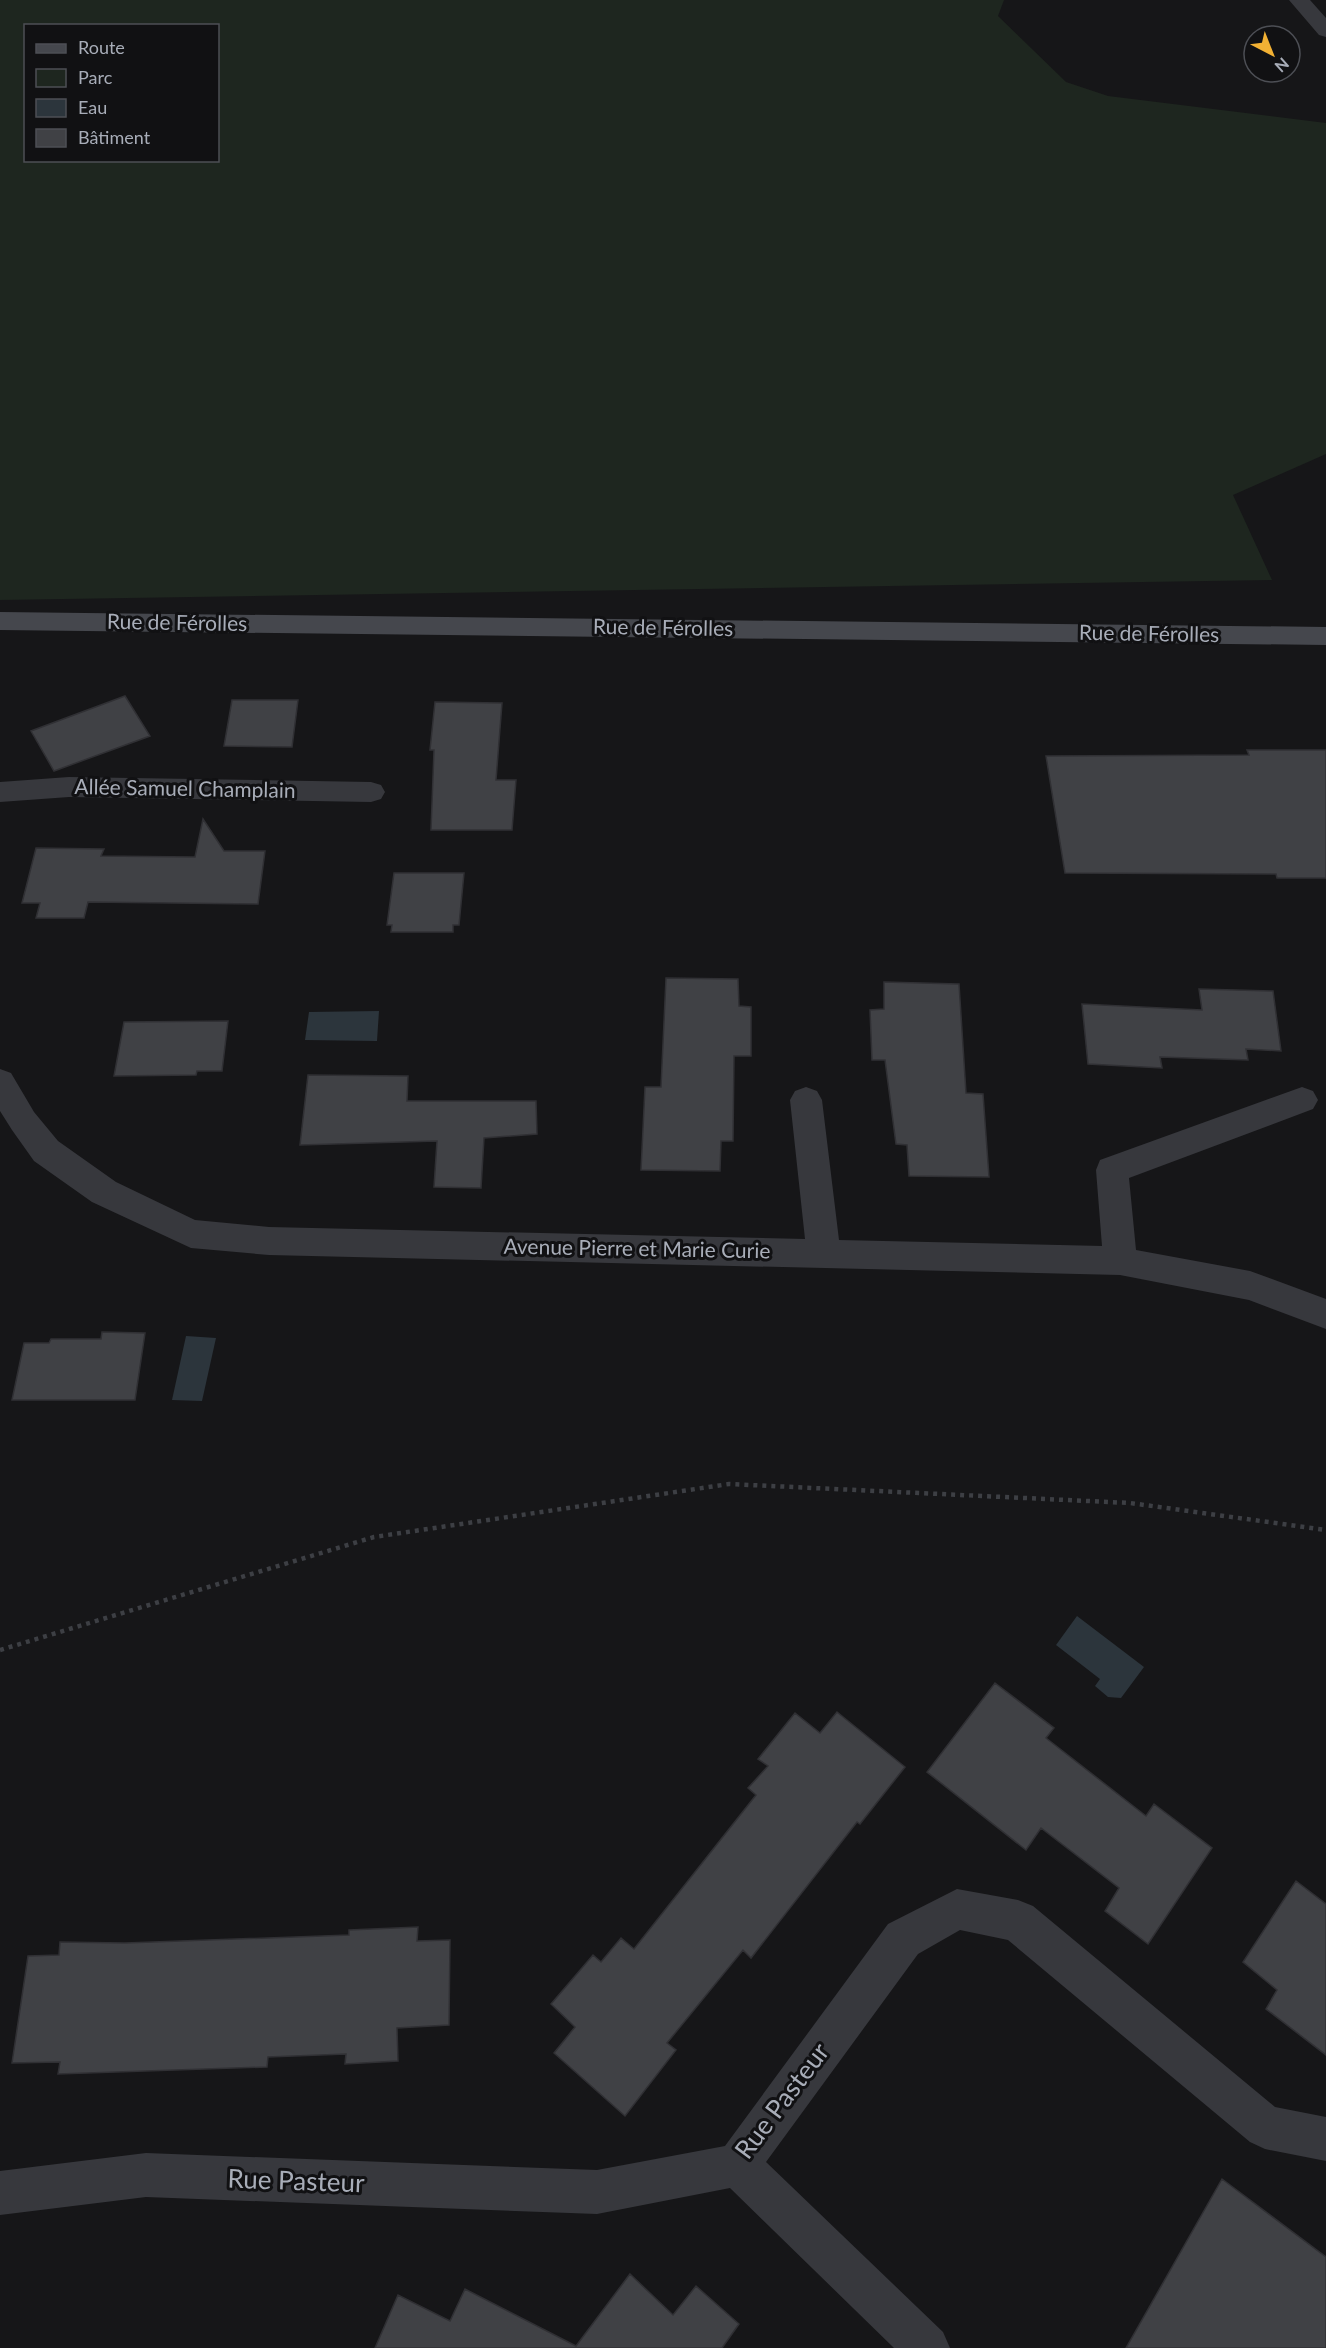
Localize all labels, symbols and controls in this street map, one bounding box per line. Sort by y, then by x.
legend [24,24,219,162]
north arrow [1242,24,1302,84]
text: Route [78,36,125,58]
text: N [1271,54,1293,77]
text: Parc [78,66,113,88]
text: Eau [78,96,107,118]
text: Bâtiment [78,126,151,148]
street label: Rue de Férolles [107,608,247,635]
street label: Rue de Férolles [593,613,733,640]
street label: Rue de Férolles [1079,619,1219,646]
street label: Allée Samuel Champlain [74,773,296,802]
street label: Avenue Pierre et Marie Curie [503,1233,771,1262]
street label: Rue Pasteur [727,2036,836,2165]
street label: Rue Pasteur [227,2162,366,2198]

